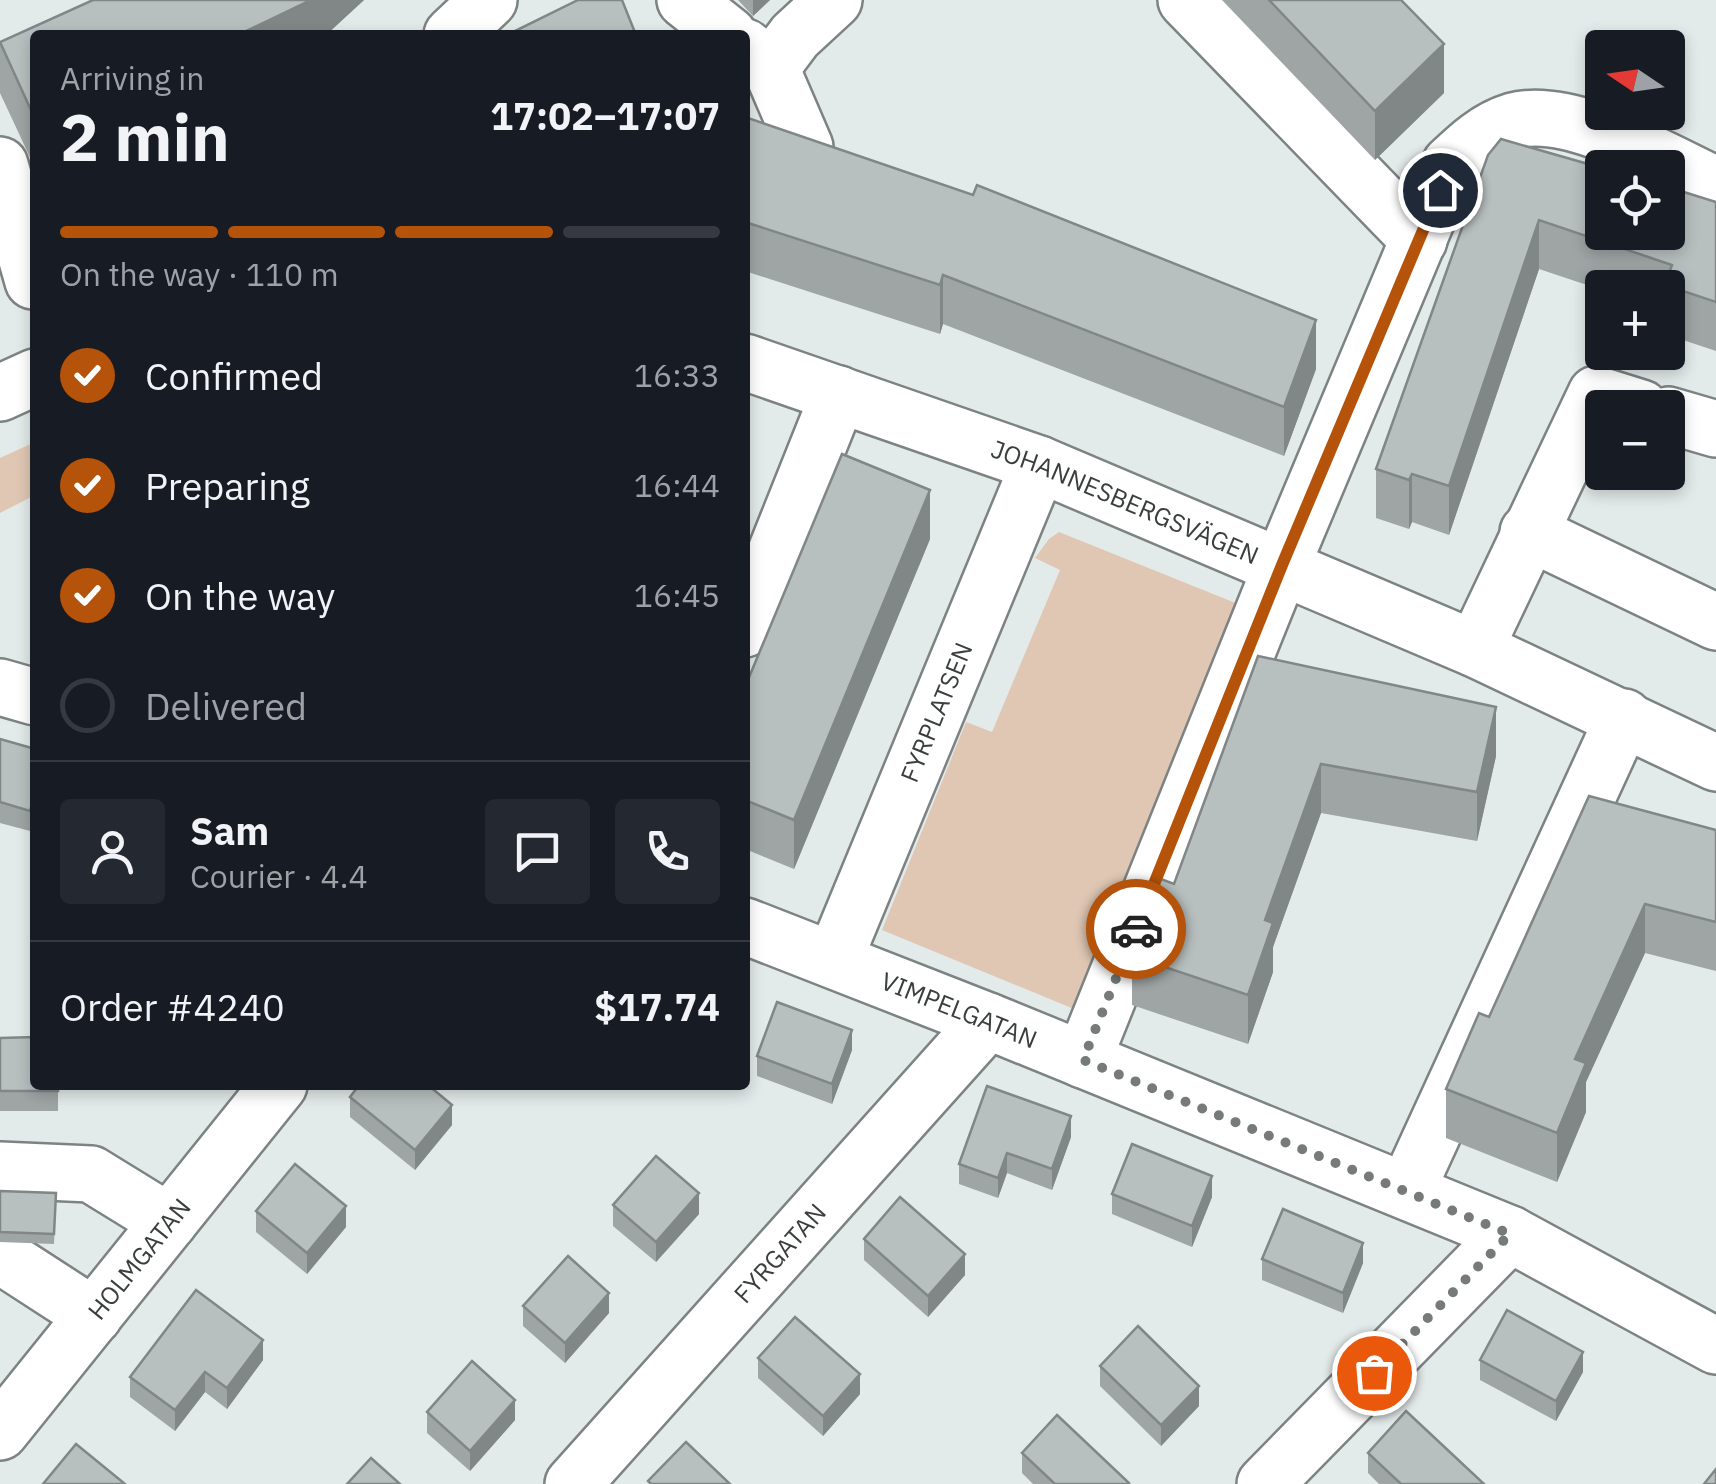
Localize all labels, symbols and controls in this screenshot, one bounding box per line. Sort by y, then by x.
north arrow [1585,30,1685,130]
map controls [1585,30,1685,490]
text: Arriving in [60,57,205,99]
text: 17:02–17:07 [490,91,720,140]
text: 2 min [60,94,230,179]
pin [1398,148,1483,233]
button: locate [1585,150,1685,250]
icon: home [1413,163,1468,218]
text: On the way · 110 m [60,253,339,295]
button: + [1585,270,1685,370]
icon: check [60,348,115,403]
text: Confirmed [145,351,323,400]
text: 16:33 [634,354,720,396]
button: − [1585,390,1685,490]
street label: JOHANNESBERGSVÄGEN [987,432,1264,571]
icon: check [60,458,115,513]
text: Preparing [145,461,310,510]
text: 16:44 [634,464,720,506]
icon: check [60,568,115,623]
text: On the way [145,571,335,620]
text: 16:45 [634,574,720,616]
street label: FYRPLATSEN [892,637,979,787]
text: Delivered [145,681,307,730]
button: person [60,799,165,904]
button: chat [485,799,590,904]
button: phone [615,799,720,904]
text: Sam [190,806,269,855]
text: Courier · 4.4 [190,855,368,897]
courier [1086,879,1186,979]
icon: car [1109,902,1164,957]
street label: VIMPELGATAN [876,964,1042,1055]
text: Order #4240 [60,982,285,1031]
text: $17.74 [594,982,720,1031]
street label: HOLMGATAN [80,1191,197,1326]
street label: FYRGATAN [726,1196,833,1310]
pin [1332,1331,1417,1416]
icon: bag [1347,1346,1402,1401]

